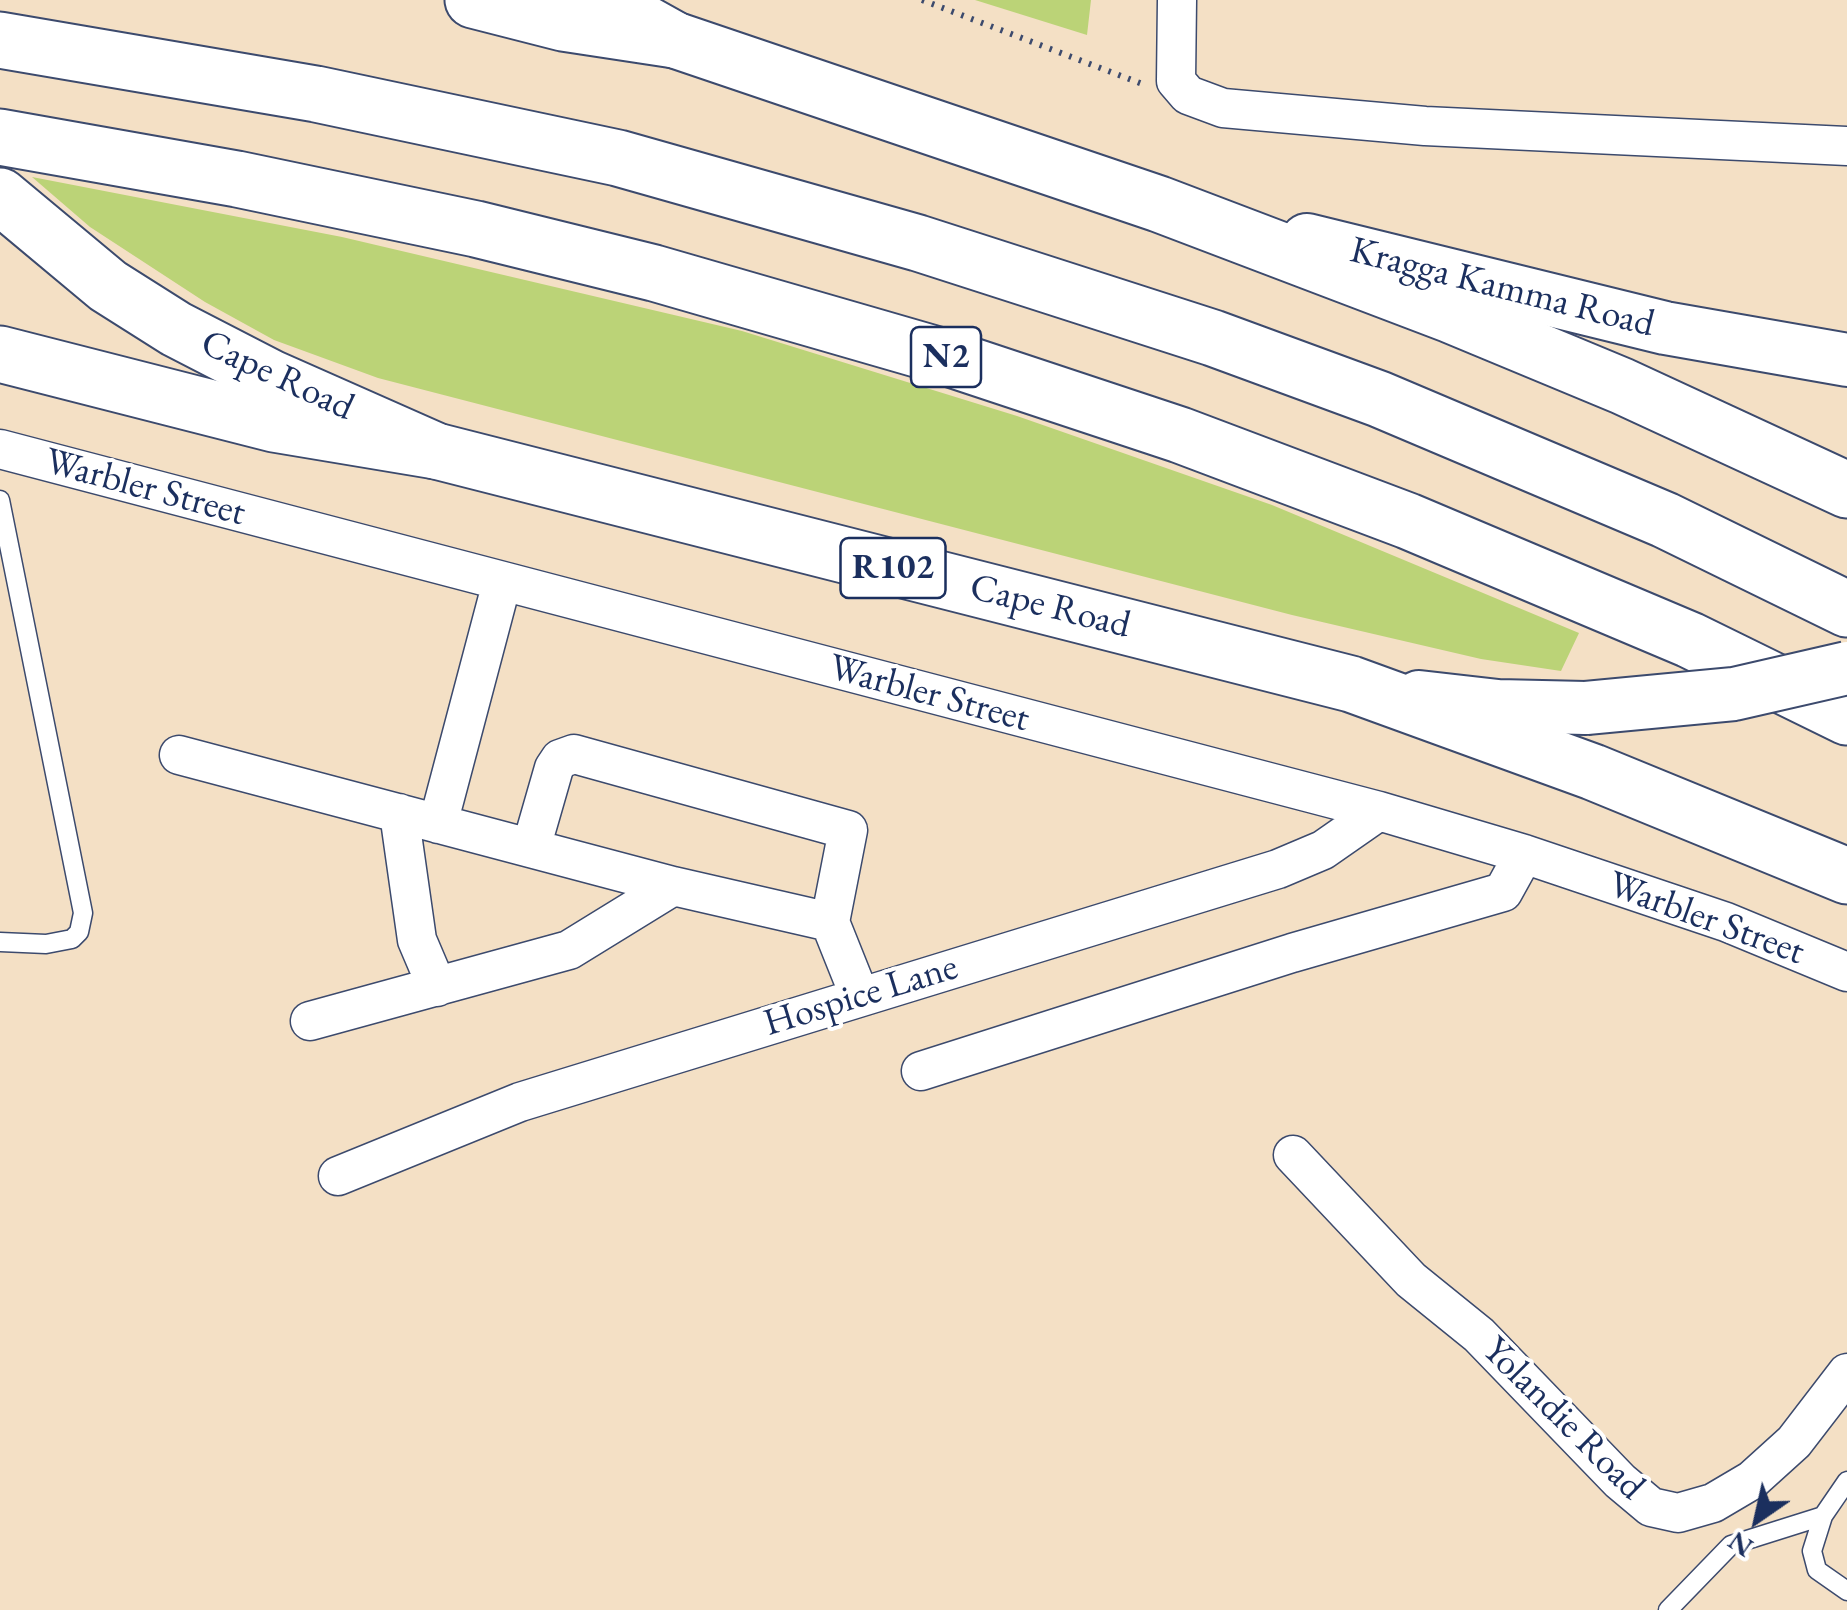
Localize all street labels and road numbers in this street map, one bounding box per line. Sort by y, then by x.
street label: Kragga Kamma Road [1345,228,1659,348]
street label: Cape Road [193,321,361,431]
road number: N2 [911,327,981,387]
street label: Warbler Street [40,439,250,537]
road number: R102 [840,538,946,598]
street label: Cape Road [965,565,1135,649]
street label: Warbler Street [824,645,1034,743]
street label: Warbler Street [1602,862,1810,976]
street label: Hospice Lane [759,945,963,1047]
street label: Yolandie Road [1472,1328,1654,1510]

